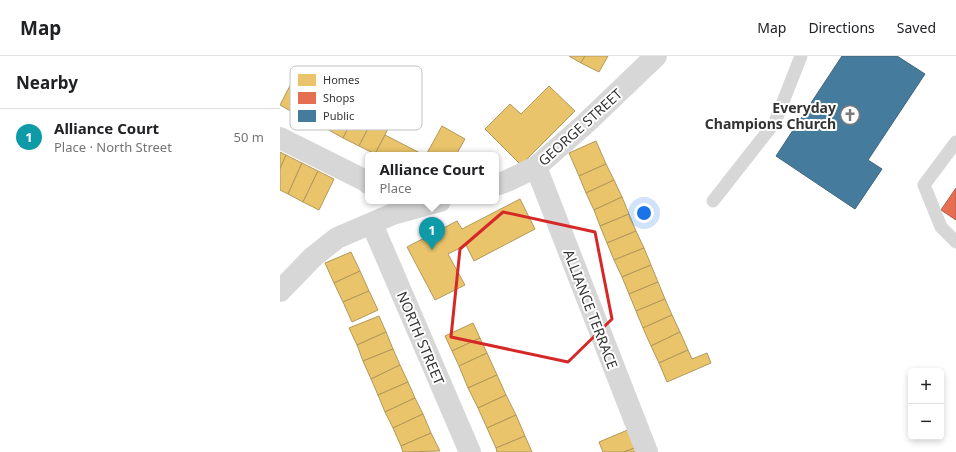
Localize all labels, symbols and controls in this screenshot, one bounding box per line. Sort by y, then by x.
text: Map [20,15,61,41]
text: Map [757,18,786,37]
text: Directions [808,18,875,37]
text: Saved [897,18,936,37]
legend [290,66,422,130]
text: Nearby [16,71,78,94]
text: Homes [323,72,360,87]
street label: GEORGE STREET [534,84,626,170]
text: Shops [323,90,355,105]
place label: Everyday Champions Church [705,98,836,133]
church icon: Everyday Champions Church [839,104,861,126]
text: Public [323,108,354,123]
text: Alliance Court [54,118,159,138]
text: 1 [25,128,33,146]
text: 50 m [234,128,264,146]
text: Place · North Street [54,138,172,156]
popup [365,152,499,204]
text: Alliance Court [379,159,485,179]
text: Place [379,179,412,197]
your location [634,203,654,223]
pin: 1 [419,217,445,250]
street label: ALLIANCE TERRACE [559,247,623,371]
street label: NORTH STREET [393,288,449,388]
map controls [908,368,944,440]
button: + [908,368,944,404]
button: − [908,404,944,440]

